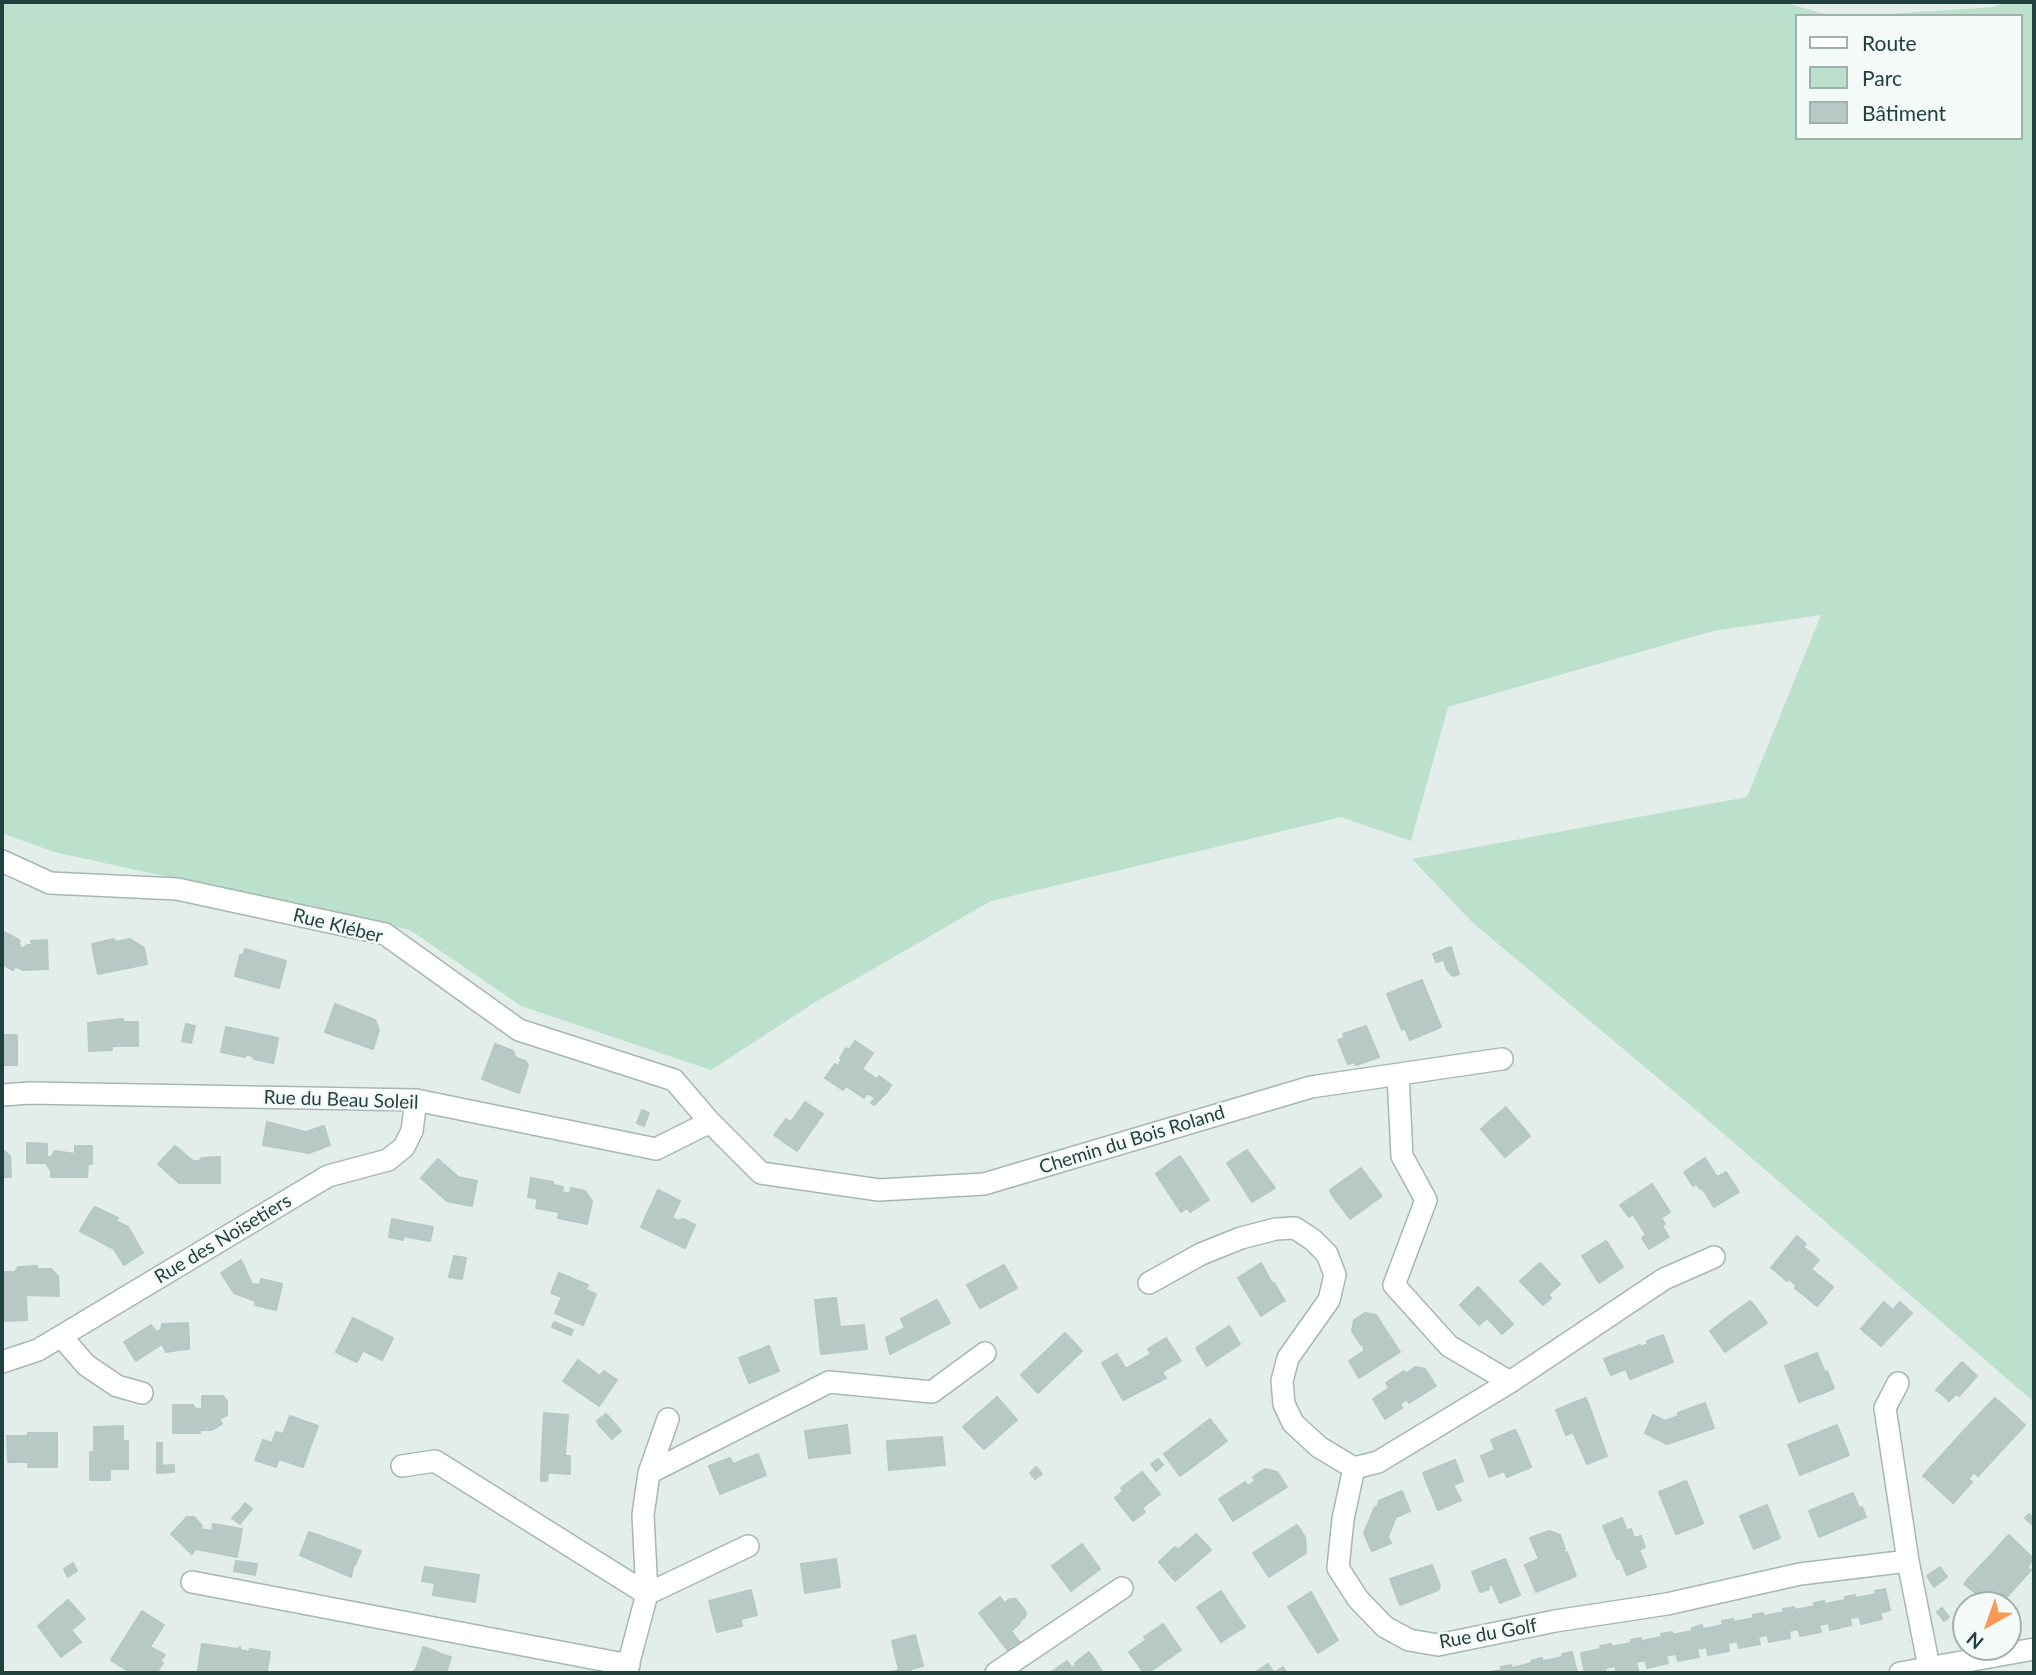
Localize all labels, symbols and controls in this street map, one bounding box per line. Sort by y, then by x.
legend [1794,14,2022,140]
text: Route [1862,30,1917,55]
text: Parc [1862,65,1902,90]
text: Bâtiment [1862,100,1946,125]
street label: Rue Kléber [291,904,385,948]
street label: Rue du Beau Soleil [263,1086,419,1114]
street label: Chemin du Bois Roland [1036,1101,1228,1179]
street label: Rue des Noisetiers [151,1189,295,1289]
north arrow [1952,1591,2022,1661]
street label: Rue du Golf [1437,1614,1539,1654]
text: N [1961,1627,1987,1654]

